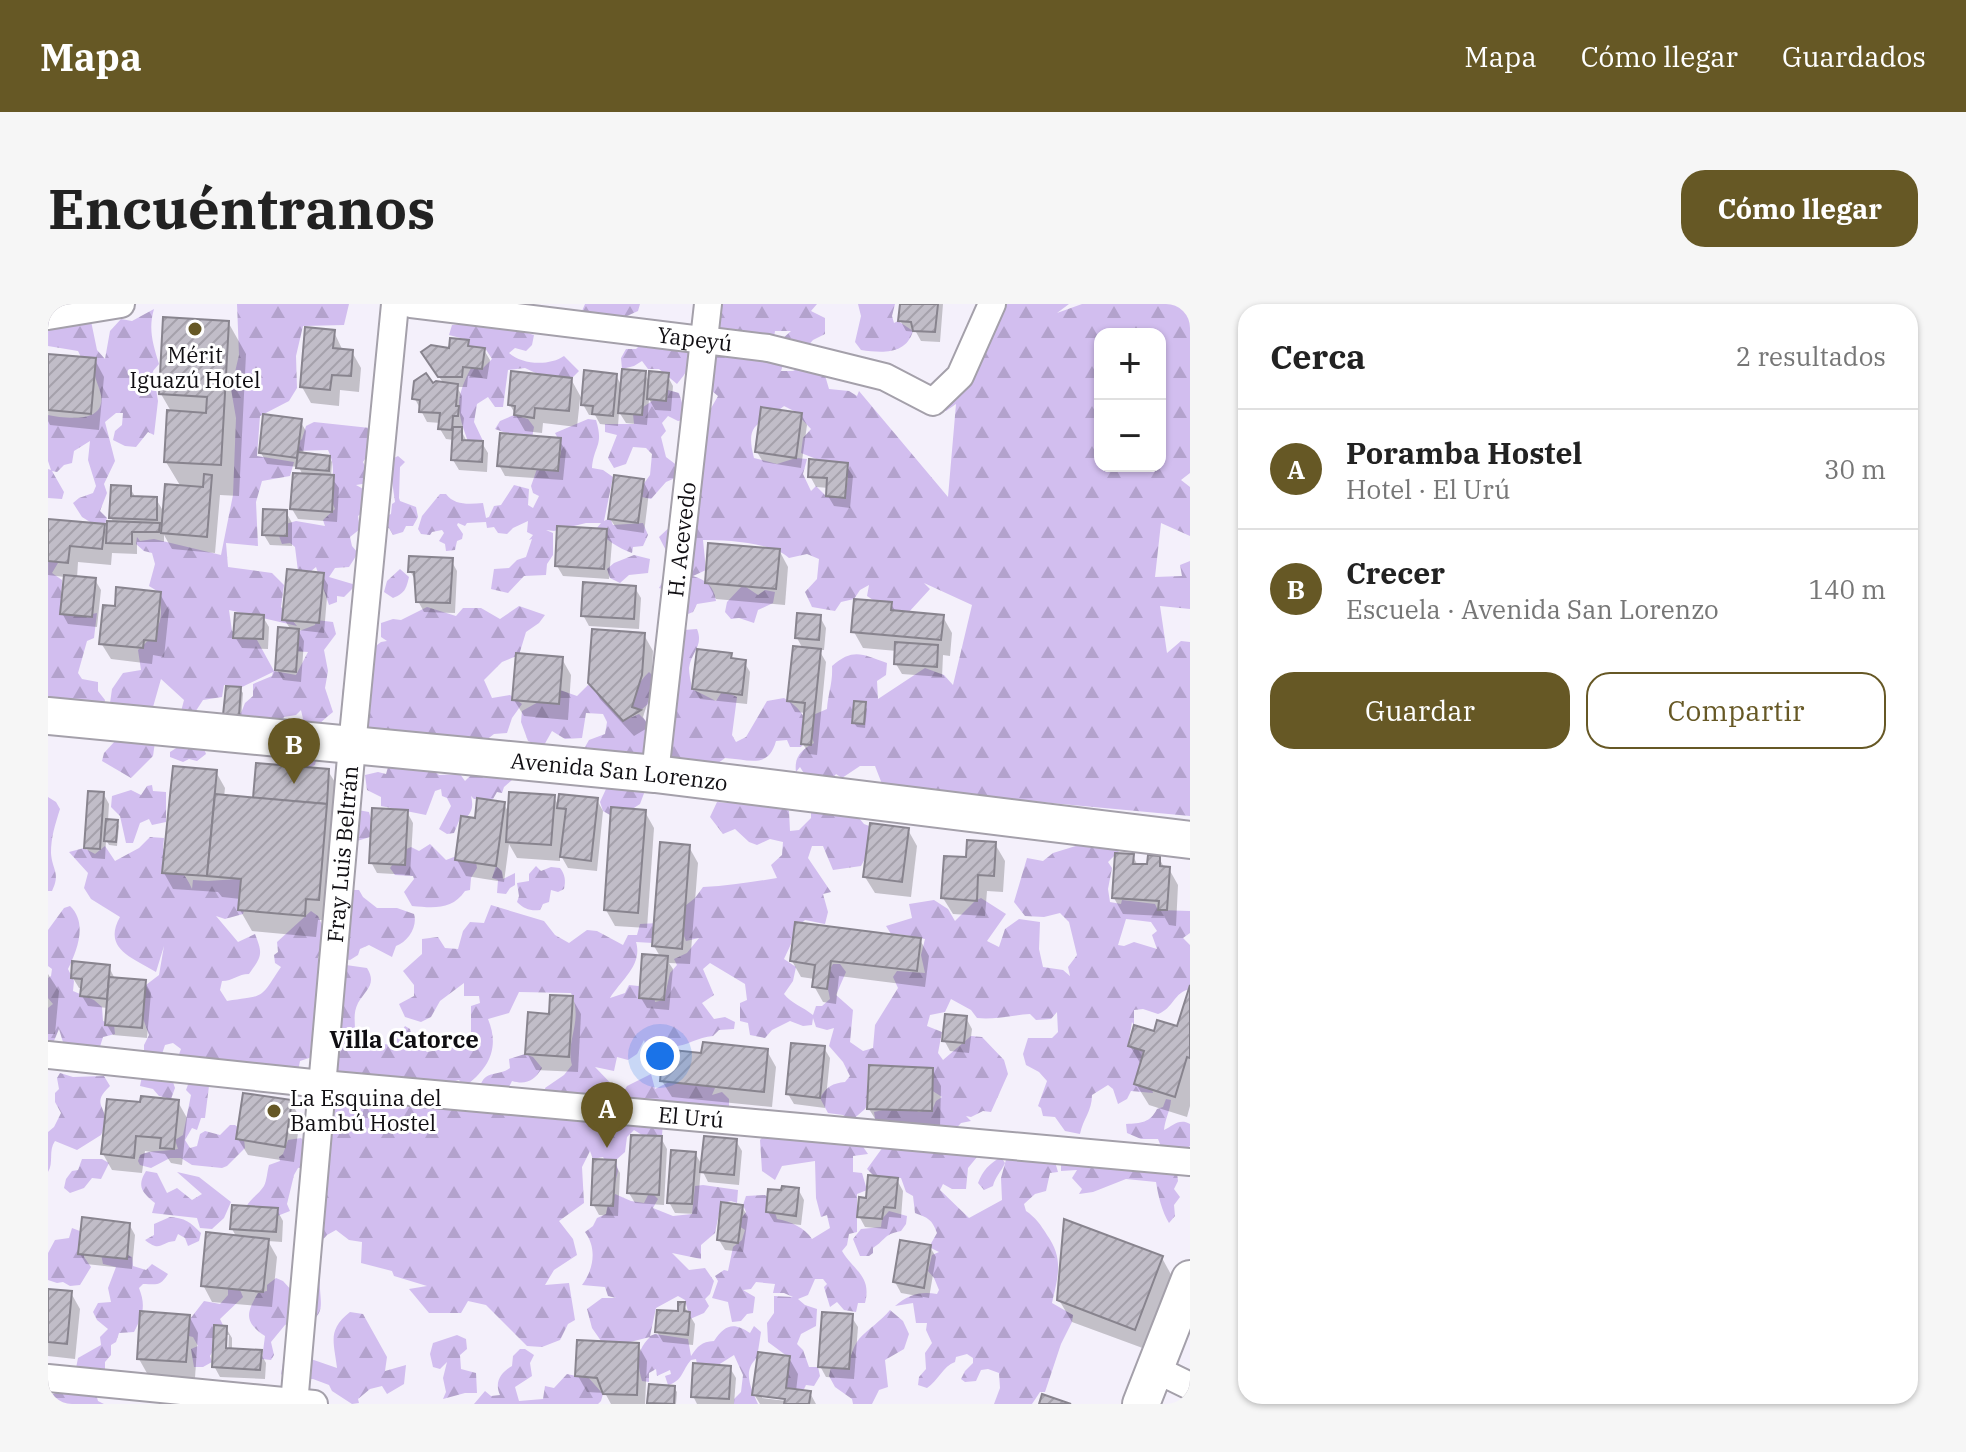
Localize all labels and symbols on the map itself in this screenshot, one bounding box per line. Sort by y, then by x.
street label: Yapeyú [656,319,734,357]
marker: Mérit Iguazú Hotel [186,320,204,338]
place label: Mérit Iguazú Hotel [130,340,261,394]
street label: H. Acevedo [660,480,702,599]
pin: B [268,718,320,784]
street label: Avenida San Lorenzo [510,745,730,797]
street label: Fray Luis Beltrán [320,764,364,944]
district label: Villa Catorce [329,1023,479,1055]
your location [640,1036,680,1076]
pin: A [581,1082,633,1148]
place label: La Esquina del Bambú Hostel [290,1083,442,1137]
street label: El Urú [657,1099,725,1134]
marker: La Esquina del Bambú Hostel [265,1102,283,1120]

